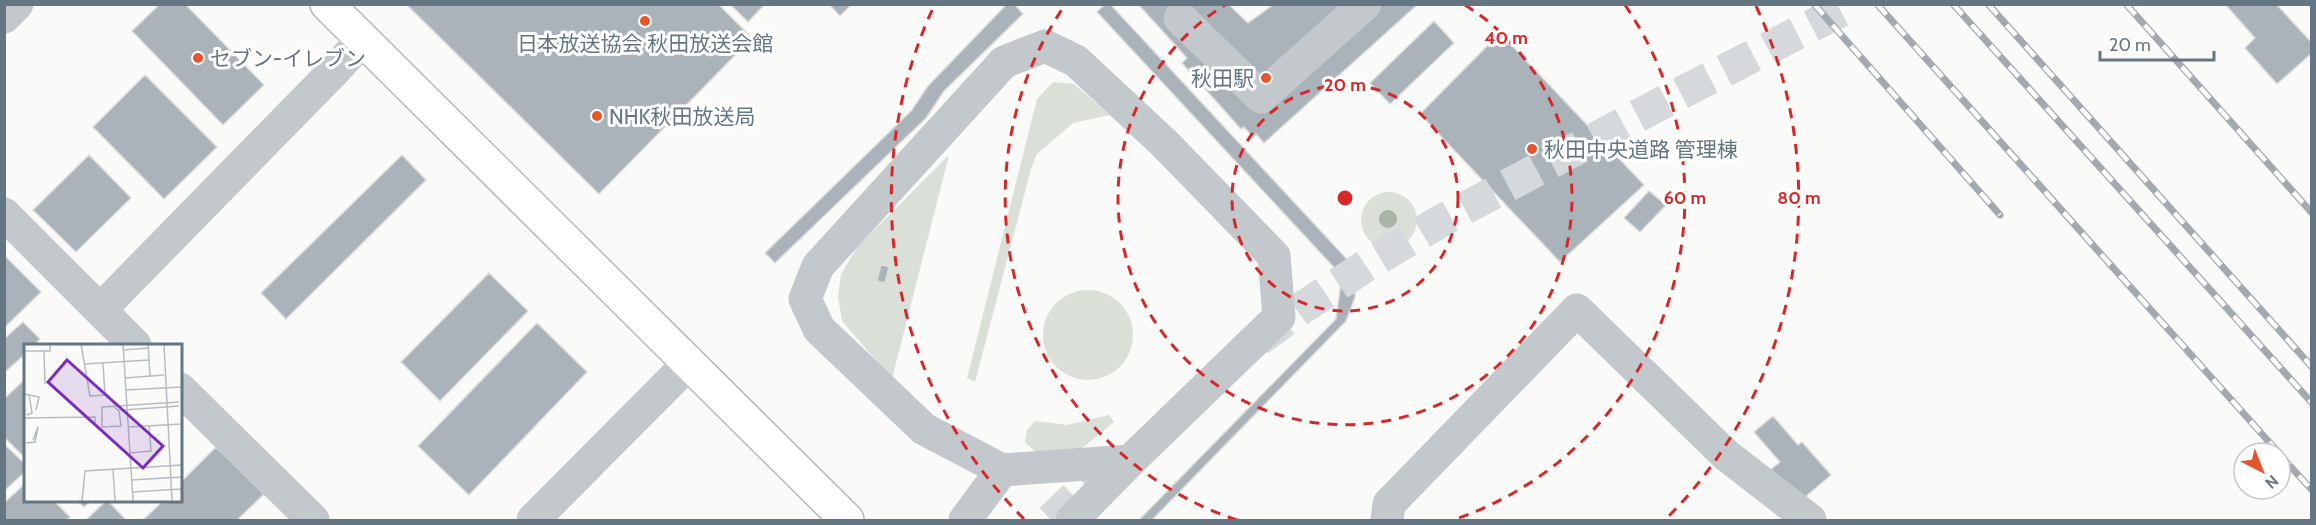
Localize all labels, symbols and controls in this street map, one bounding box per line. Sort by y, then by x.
marker: 日本放送協会 秋田放送会館 [638,14,652,28]
scale bar [2100,24,2214,62]
text: 40 m [1484,27,1528,49]
place label: 日本放送協会 秋田放送会館 [517,31,773,56]
text: 20 m [2109,34,2151,56]
place label: セブン-イレブン [210,46,366,71]
marker: セブン-イレブン [191,51,205,65]
place label: 秋田駅 [1191,66,1254,91]
marker: 秋田駅 [1259,71,1273,85]
text: 20 m [1324,74,1366,96]
place label: NHK秋田放送局 [609,104,756,129]
marker: NHK秋田放送局 [590,109,604,123]
place label: 秋田中央道路 管理棟 [1544,137,1738,162]
marker: 秋田中央道路 管理棟 [1525,142,1539,156]
text: 60 m [1664,187,1706,209]
text: 80 m [1777,187,1821,209]
centre of rings [1335,188,1355,208]
inset map [24,344,182,501]
north arrow [2232,441,2292,501]
text: N [2261,471,2282,493]

